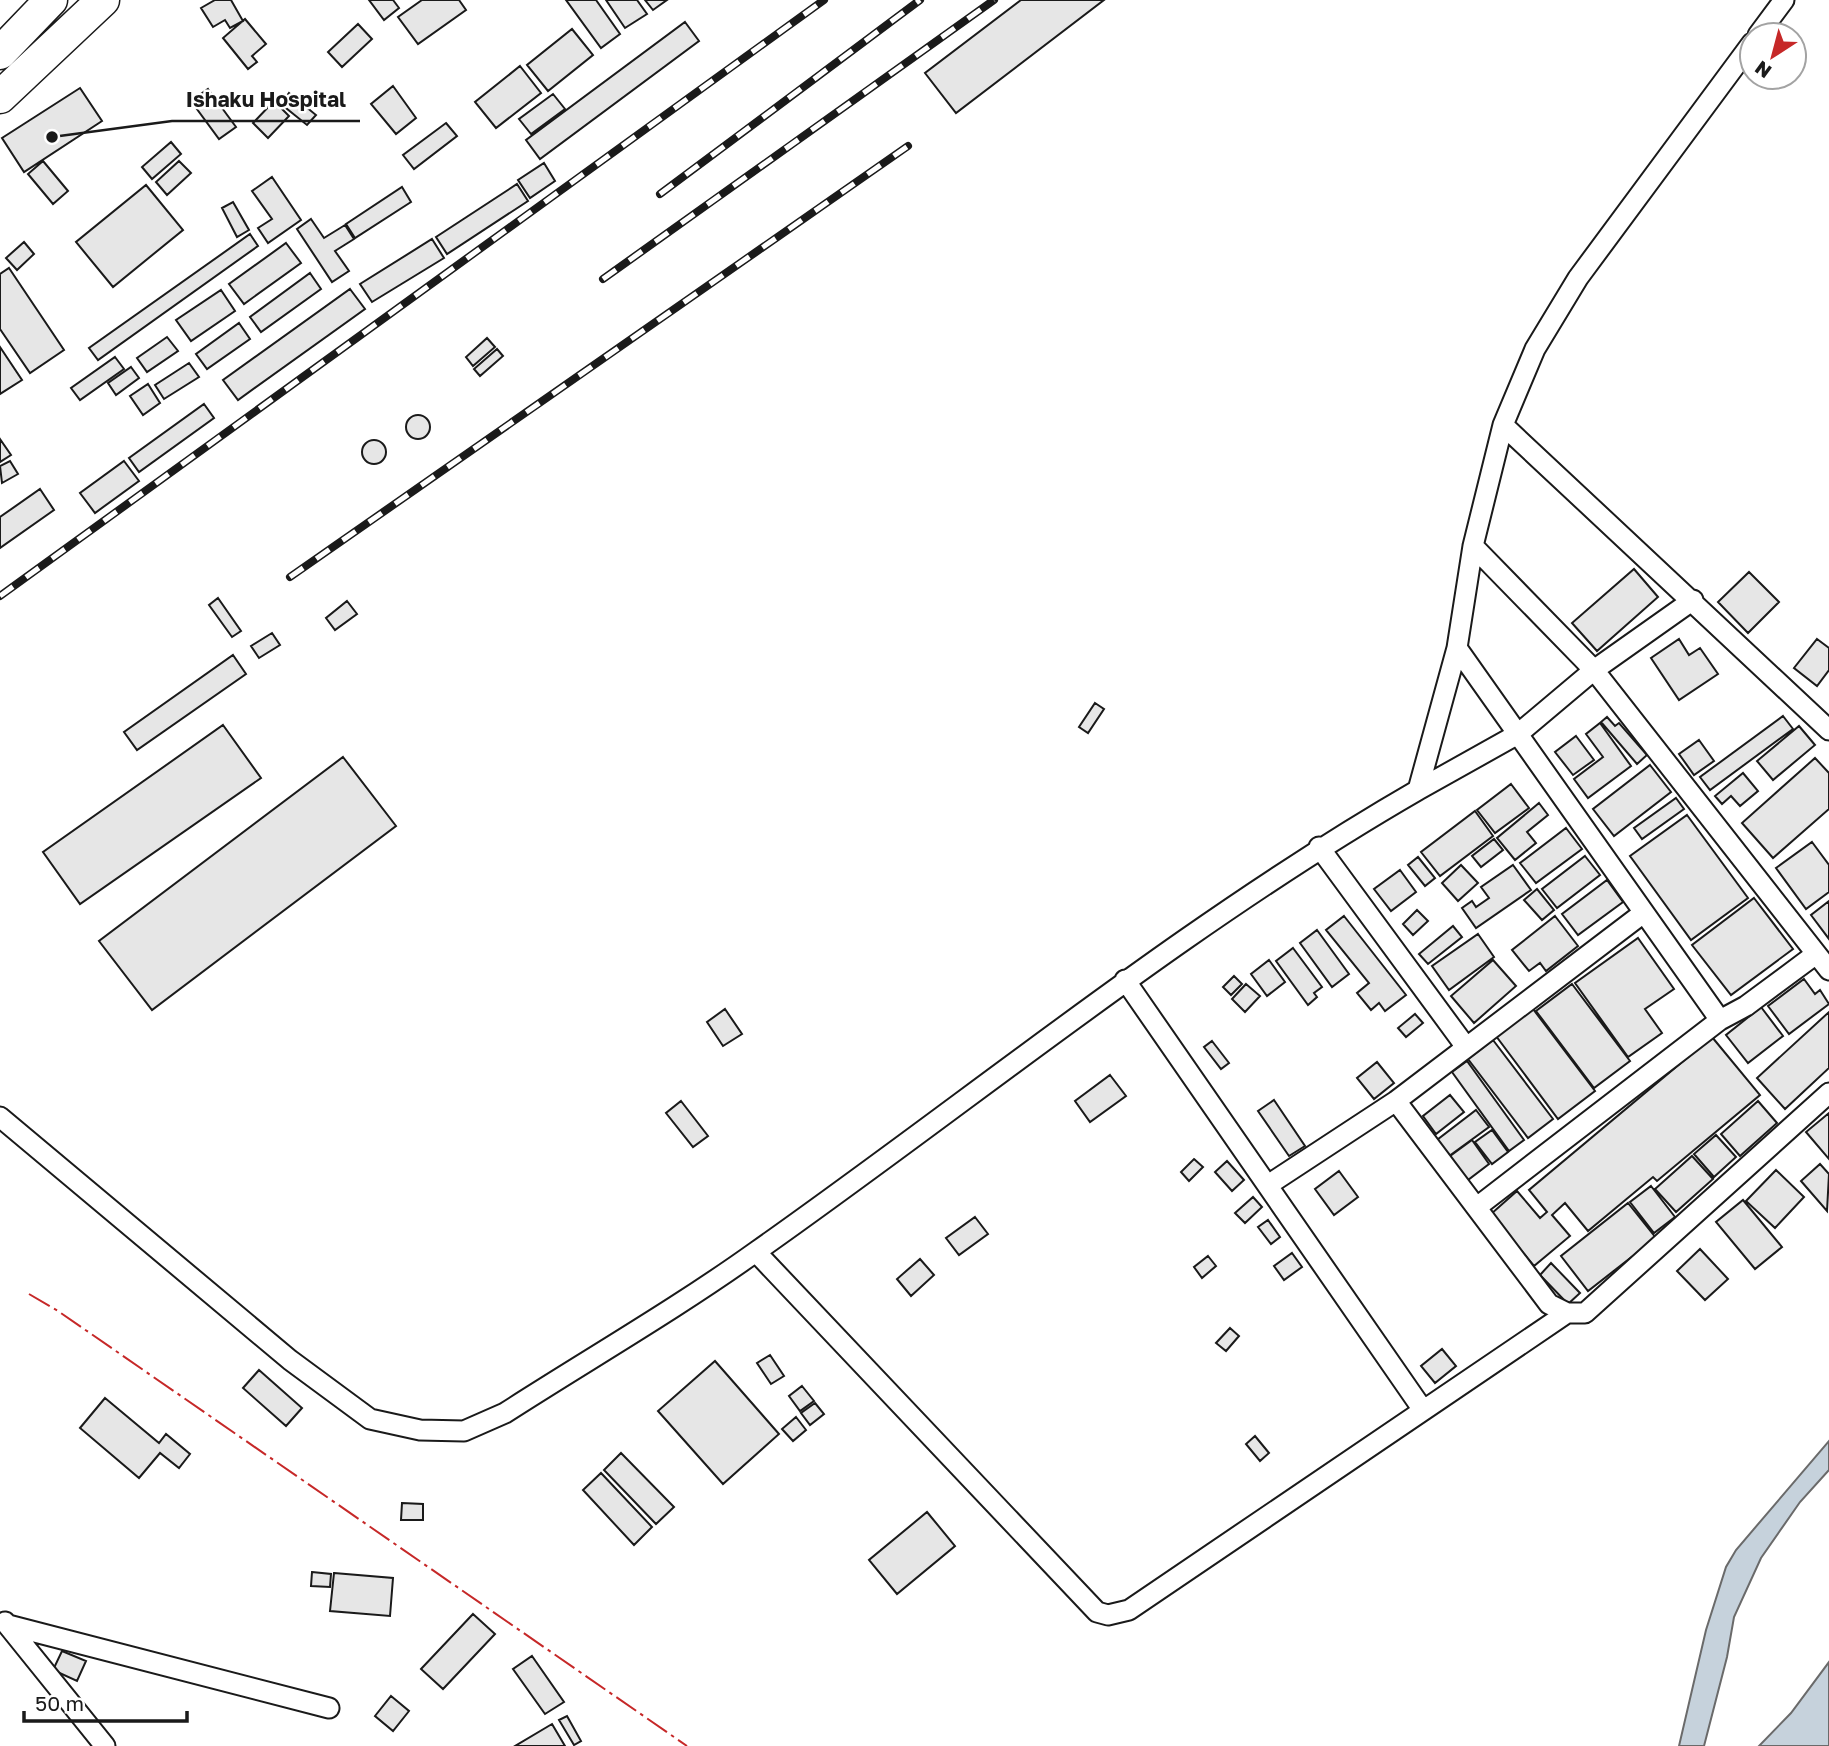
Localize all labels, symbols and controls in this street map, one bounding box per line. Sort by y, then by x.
north arrow [1738,21,1808,91]
text: N [1750,57,1775,84]
callout: Ishaku Hospital [172,79,360,121]
text: Ishaku Hospital [186,86,346,112]
scale bar [24,1680,187,1724]
text: 50 m [35,1690,84,1716]

